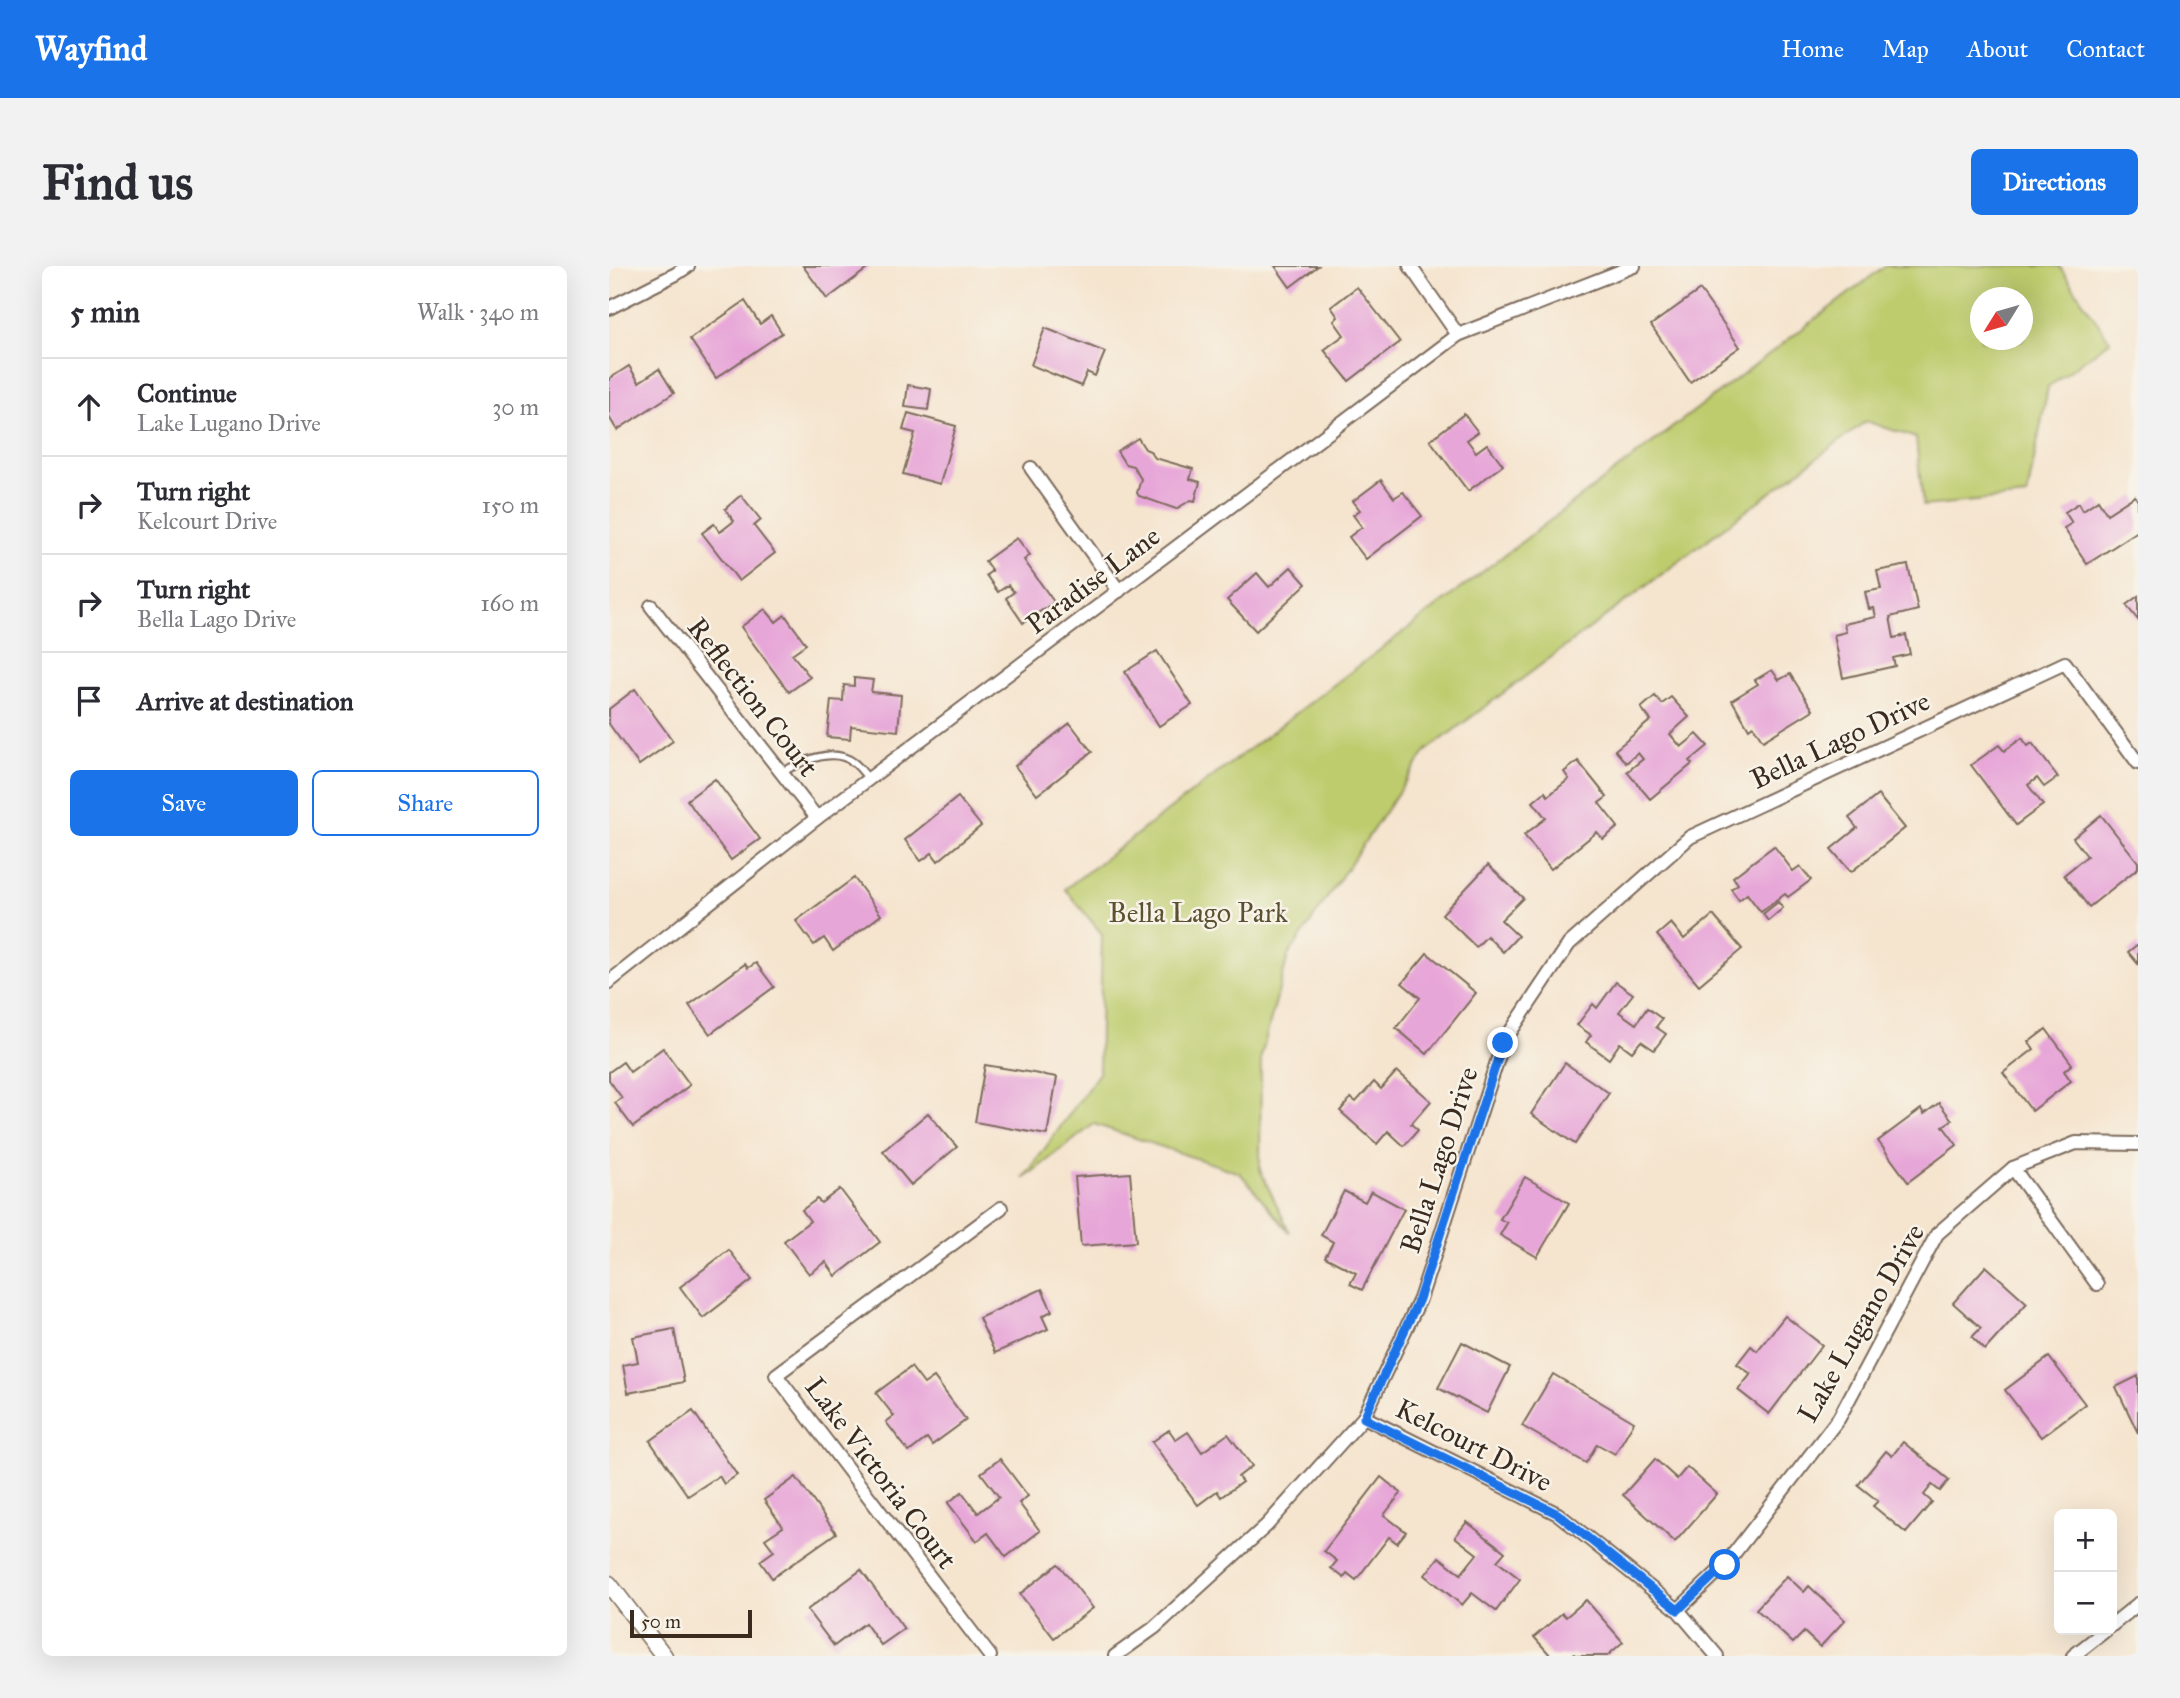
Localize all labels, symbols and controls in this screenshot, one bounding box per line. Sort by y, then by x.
text: Wayfind [35,29,147,69]
text: Home [1781,34,1844,64]
text: Map [1882,34,1929,64]
text: About [1967,34,2028,64]
text: Contact [2066,34,2145,64]
button: Directions [1971,149,2138,215]
text: Find us [42,153,193,212]
north arrow [1970,287,2033,350]
text: 5 min [70,294,140,330]
text: Walk · 340 m [417,298,539,326]
text: Continue [137,377,237,409]
icon: ahead [70,388,108,426]
text: 30 m [492,393,539,421]
text: Lake Lugano Drive [137,409,321,437]
text: Turn right [137,475,250,507]
icon: right [70,486,108,524]
text: 150 m [482,491,539,519]
text: Kelcourt Drive [137,507,277,535]
street label: Paradise Lane [1019,518,1167,642]
text: Turn right [137,573,250,605]
icon: right [70,584,108,622]
text: 160 m [481,589,539,617]
text: Bella Lago Drive [137,605,296,633]
street label: Reflection Court [680,610,826,784]
icon: arrive [70,682,108,720]
street label: Bella Lago Drive [1745,683,1935,797]
text: Arrive at destination [137,685,354,717]
button: Save [70,770,298,836]
button: Share [312,770,539,836]
park label: Bella Lago Park [1108,895,1288,930]
route end [1487,1027,1518,1058]
street label: Bella Lago Drive [1392,1062,1486,1258]
street label: Lake Lugano Drive [1790,1217,1932,1429]
street label: Lake Victoria Court [798,1370,964,1576]
street label: Kelcourt Drive [1390,1391,1558,1499]
map controls [2054,1509,2117,1635]
button: + [2054,1509,2117,1572]
route start [1709,1549,1740,1580]
button: − [2054,1572,2117,1635]
scale bar [630,1607,753,1639]
text: 50 m [641,1610,681,1633]

